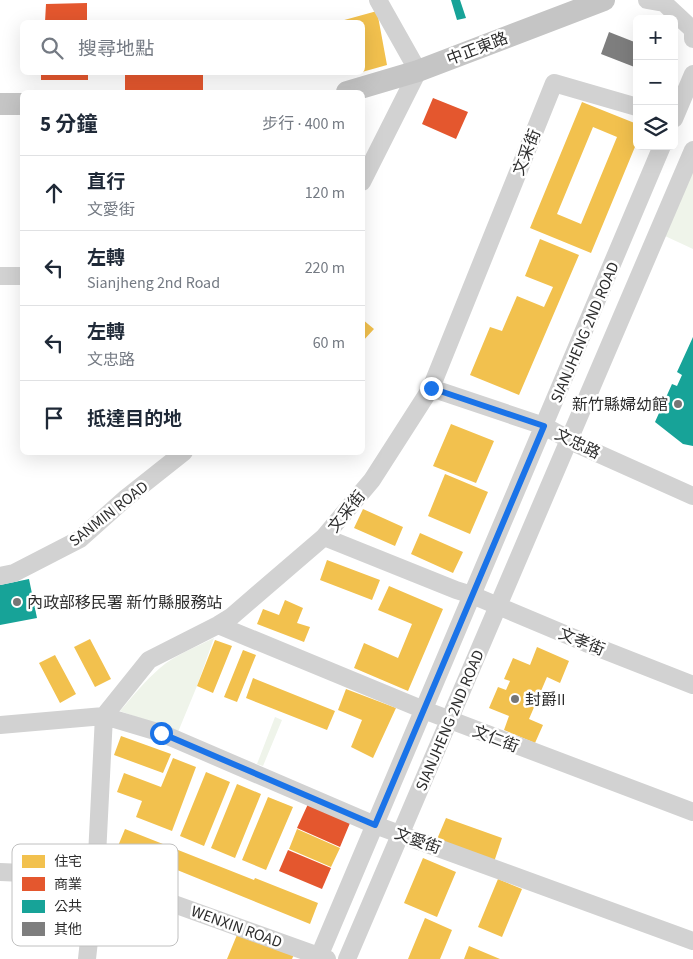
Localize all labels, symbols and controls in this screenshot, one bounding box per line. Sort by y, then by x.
map controls [633,15,678,150]
button: + [633,15,678,60]
search box [20,20,365,75]
street label: 中正東路 [444,27,511,71]
icon: search [38,34,66,62]
text: 搜尋地點 [78,36,154,63]
button: − [633,60,678,105]
button: layers [633,105,678,150]
text: 5 分鐘 [40,109,97,139]
text: 步行 · 400 m [262,113,345,135]
street label: 文采街 [508,126,546,179]
text: 直行 [87,169,125,196]
icon: ahead [40,179,68,207]
text: 120 m [305,182,345,204]
text: 文愛街 [87,199,135,221]
text: 左轉 [87,245,125,272]
icon: left [40,254,68,282]
text: 220 m [305,257,345,279]
street label: SIANJHENG 2ND ROAD [545,258,625,406]
text: Sianjheng 2nd Road [87,272,220,294]
text: 左轉 [87,319,125,346]
icon: left [40,329,68,357]
text: 60 m [313,332,345,354]
text: 文忠路 [87,349,135,371]
route end [420,377,443,400]
place label: 新竹縣婦幼館 [572,394,668,416]
marker: 新竹縣婦幼館 [672,398,684,410]
icon: arrive [40,404,68,432]
text: 抵達目的地 [87,406,182,433]
street label: 文忠路 [551,423,604,464]
street label: SANMIN ROAD [64,476,153,552]
street label: 文采街 [323,486,370,537]
place label: 內政部移民署 新竹縣服務站 [27,592,222,614]
marker: 內政部移民署 新竹縣服務站 [11,596,23,608]
street label: 文孝街 [555,623,608,661]
street label: SIANJHENG 2ND ROAD [410,646,490,794]
place label: 封爵II [525,689,565,711]
marker: 封爵II [509,693,521,705]
street label: 文仁街 [469,720,522,758]
route start [150,722,173,745]
street label: 文愛街 [391,822,444,859]
legend [12,844,178,946]
text: 住宅 [54,852,82,872]
text: 商業 [54,875,82,895]
text: 公共 [54,897,82,917]
street label: WENXIN ROAD [188,900,285,954]
text: 其他 [54,920,82,940]

